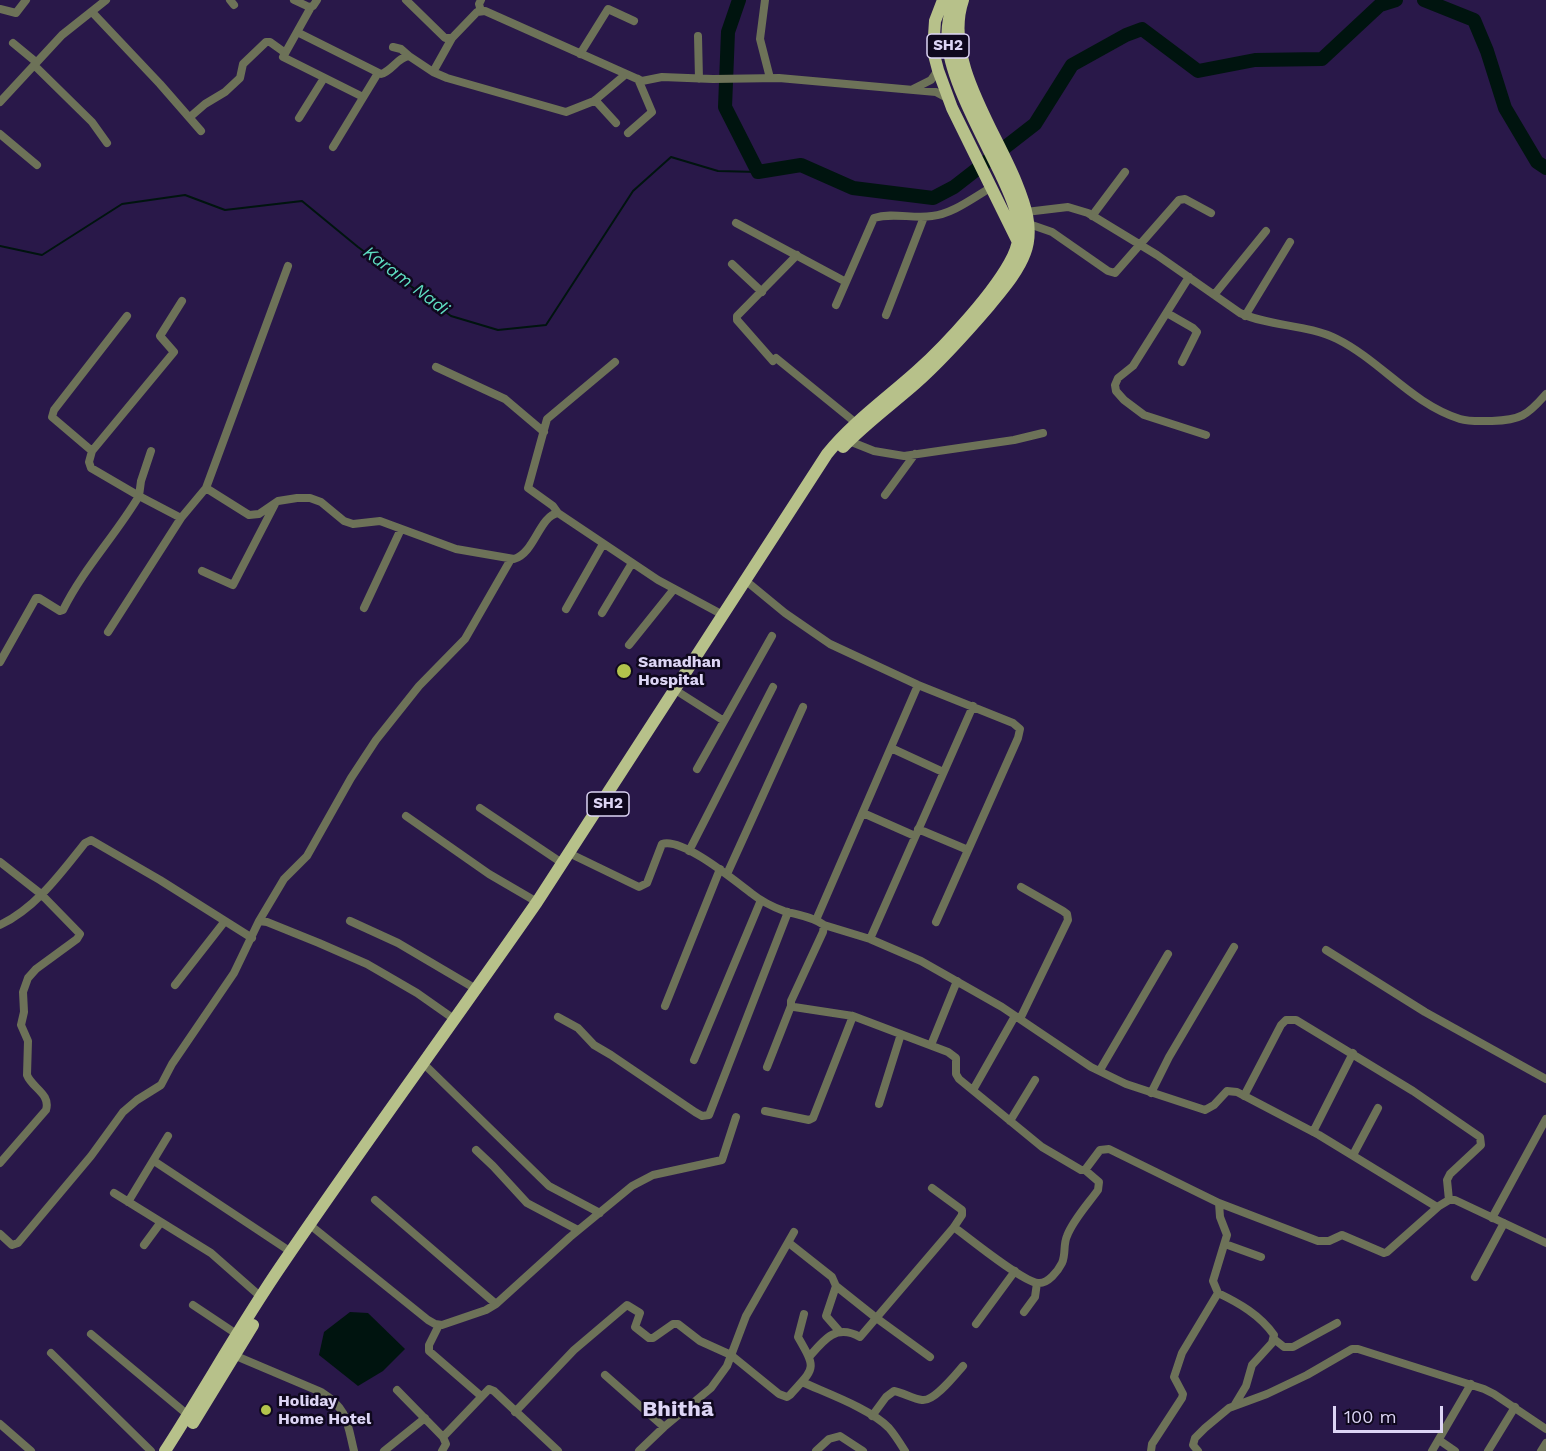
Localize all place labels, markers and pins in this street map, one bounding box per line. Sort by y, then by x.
place label: Samadhan Hospital [638,652,721,690]
marker: Samadhan Hospital [615,662,633,680]
place label: Holiday Home Hotel [278,1391,371,1429]
marker: Holiday Home Hotel [259,1403,273,1417]

